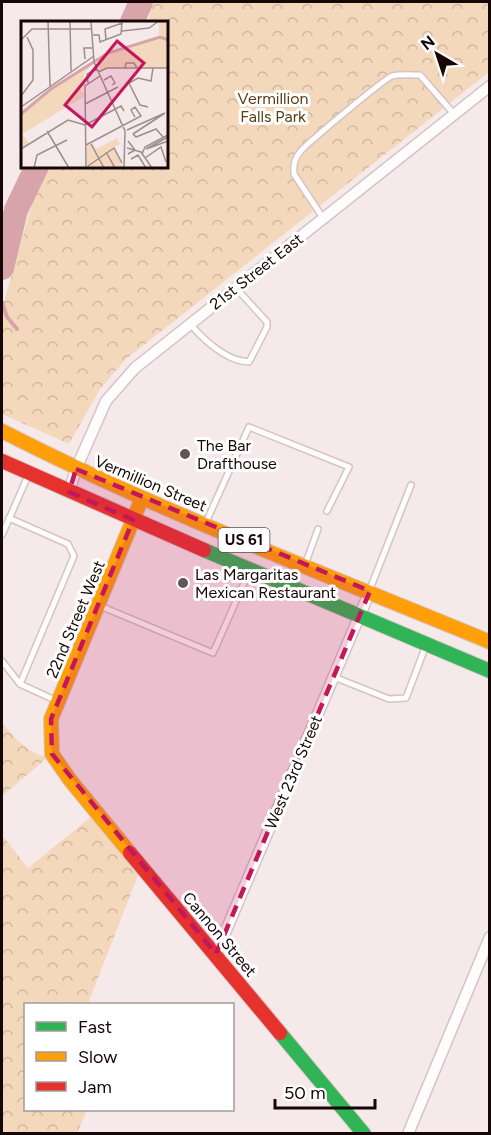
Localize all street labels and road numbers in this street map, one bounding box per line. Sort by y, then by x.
street label: 21st Street East [206,229,307,314]
street label: Vermillion Street [92,451,210,516]
road number: US 61 [218,528,270,552]
street label: 22nd Street West [42,558,109,681]
street label: West 23rd Street [261,712,326,832]
street label: Cannon Street [179,888,260,980]

